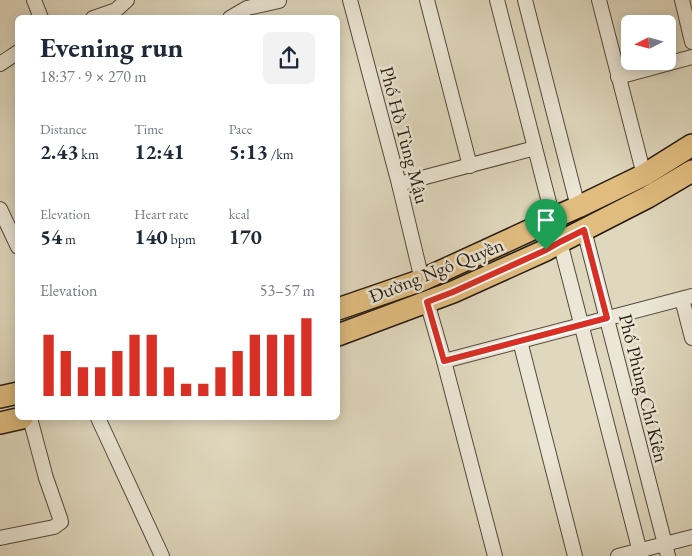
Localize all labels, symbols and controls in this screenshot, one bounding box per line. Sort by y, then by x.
north arrow [621,15,676,70]
map controls [621,15,676,70]
text: Evening run [40,29,183,65]
button: share [263,32,315,84]
street label: Phố Hồ Tùng Mậu [374,64,435,207]
text: 18:37 · 9 × 270 m [40,66,147,87]
text: Distance [40,120,87,138]
text: Time [134,120,164,138]
text: Pace [229,120,252,138]
text: 2.43 [40,138,79,165]
text: 12:41 [134,138,185,165]
text: 5:13 [229,138,268,165]
text: km [79,145,99,163]
text: /km [268,145,294,163]
pin [525,199,567,250]
text: Elevation [40,205,90,223]
text: Heart rate [134,205,189,223]
text: kcal [229,205,250,223]
icon: arrive [532,206,560,234]
text: 54 [40,223,62,250]
text: 140 [134,223,168,250]
text: 170 [229,223,262,250]
text: m [62,230,76,248]
text: bpm [168,230,196,248]
street label: Đường Ngô Quyền [365,232,507,309]
text: Elevation [40,280,98,301]
text: 53–57 m [260,280,315,301]
street label: Phố Phùng Chí Kiên [613,311,674,465]

